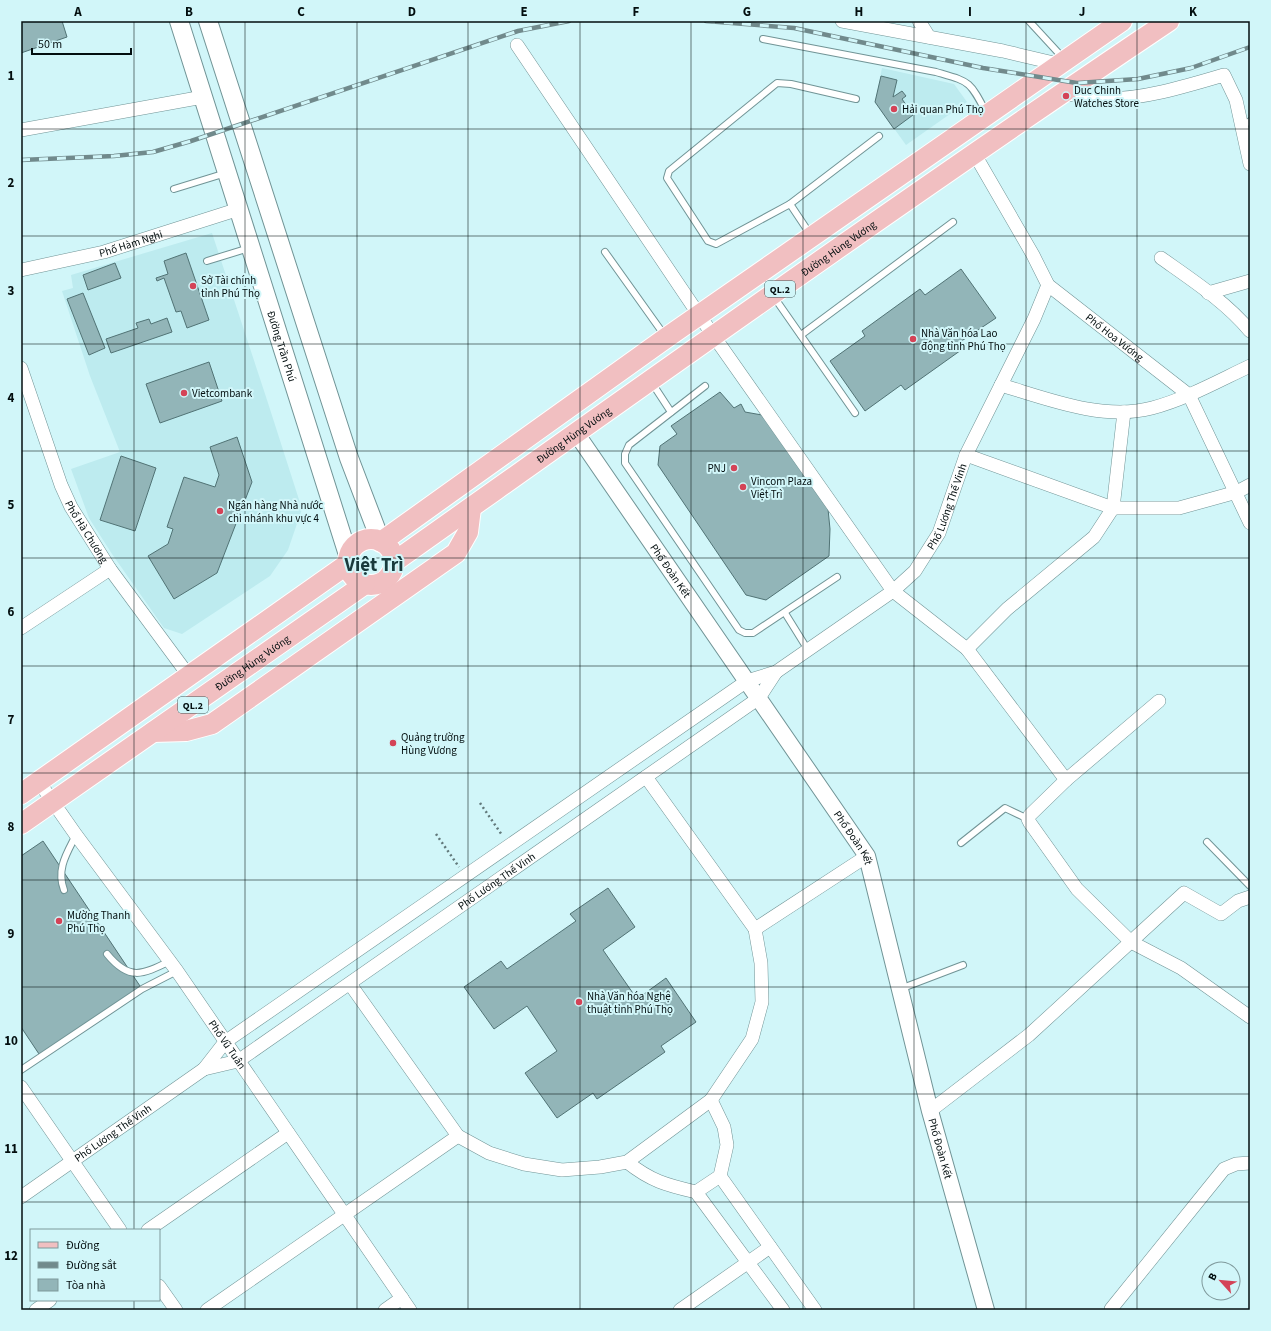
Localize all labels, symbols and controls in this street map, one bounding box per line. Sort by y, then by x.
text: A [73,3,82,21]
text: B [185,3,193,21]
text: C [297,3,305,21]
text: D [408,3,416,21]
text: E [520,3,528,21]
text: F [633,3,640,21]
text: G [743,3,751,21]
text: H [855,3,863,21]
text: I [968,3,972,21]
text: J [1079,3,1085,21]
text: K [1189,3,1198,21]
scale bar [32,30,131,56]
text: 50 m [38,36,62,53]
text: 1 [8,67,15,85]
place label: Duc Chinh Watches Store [1074,83,1140,111]
marker: Duc Chinh Watches Store [1061,91,1071,101]
place label: Hải quan Phú Thọ [902,102,984,117]
marker: Hải quan Phú Thọ [889,104,899,114]
text: 2 [8,174,15,192]
street label: Đường Hùng Vương [798,217,880,280]
street label: Phố Hàm Nghi [98,227,165,261]
place label: Sở Tài chính tỉnh Phú Thọ [201,273,260,301]
marker: Sở Tài chính tỉnh Phú Thọ [188,281,198,291]
road number: QL.2 [765,281,795,297]
text: 3 [8,282,15,300]
street label: Đường Trần Phú [263,309,300,384]
street label: Phố Hoa Vương [1082,310,1147,365]
place label: Nhà Văn hóa Lao động tỉnh Phú Thọ [921,326,1006,354]
marker: Nhà Văn hóa Lao động tỉnh Phú Thọ [908,334,918,344]
place label: Vietcombank [192,386,253,401]
marker: Vietcombank [179,388,189,398]
text: 4 [8,389,15,407]
street label: Đường Hùng Vương [533,403,615,467]
place label: PNJ [707,461,726,476]
street label: Phố Lương Thế Vinh [923,462,970,553]
marker: PNJ [729,463,739,473]
place label: Vincom Plaza Việt Trì [751,474,812,502]
marker: Vincom Plaza Việt Trì [738,482,748,492]
text: 5 [8,496,15,514]
street label: Phố Hà Chương [61,498,112,566]
place label: Ngân hàng Nhà nước chi nhánh khu vực 4 [228,498,323,526]
marker: Ngân hàng Nhà nước chi nhánh khu vực 4 [215,506,225,516]
street label: Phố Đoàn Kết [646,541,694,601]
district label: Việt Trì [343,552,404,579]
text: 6 [8,603,15,621]
street label: Đường Hùng Vương [212,631,294,695]
road number: QL.2 [178,697,208,713]
text: 7 [8,711,15,729]
place label: Quảng trường Hùng Vương [401,730,465,758]
marker: Quảng trường Hùng Vương [388,738,398,748]
street label: Phố Đoàn Kết [830,808,876,867]
text: 8 [8,818,15,836]
street label: Phố Lương Thế Vinh [455,849,539,914]
place label: Mường Thanh Phú Thọ [67,908,130,936]
marker: Mường Thanh Phú Thọ [54,916,64,926]
text: 9 [8,925,15,943]
place label: Nhà Văn hóa Nghệ thuật tỉnh Phú Thọ [587,989,673,1017]
marker: Nhà Văn hóa Nghệ thuật tỉnh Phú Thọ [574,997,584,1007]
street label: Phố Vũ Tuân [205,1017,249,1072]
text: 10 [4,1032,18,1050]
street label: Phố Lương Thế Vinh [71,1101,155,1166]
street label: Phố Đoàn Kết [924,1117,956,1181]
text: 11 [4,1140,18,1158]
legend [30,1229,160,1301]
text: Đường [66,1237,99,1254]
text: 12 [4,1247,18,1265]
text: Đường sắt [66,1257,117,1274]
north arrow [1201,1261,1241,1301]
text: B [1204,1270,1221,1283]
text: Tòa nhà [66,1277,106,1294]

